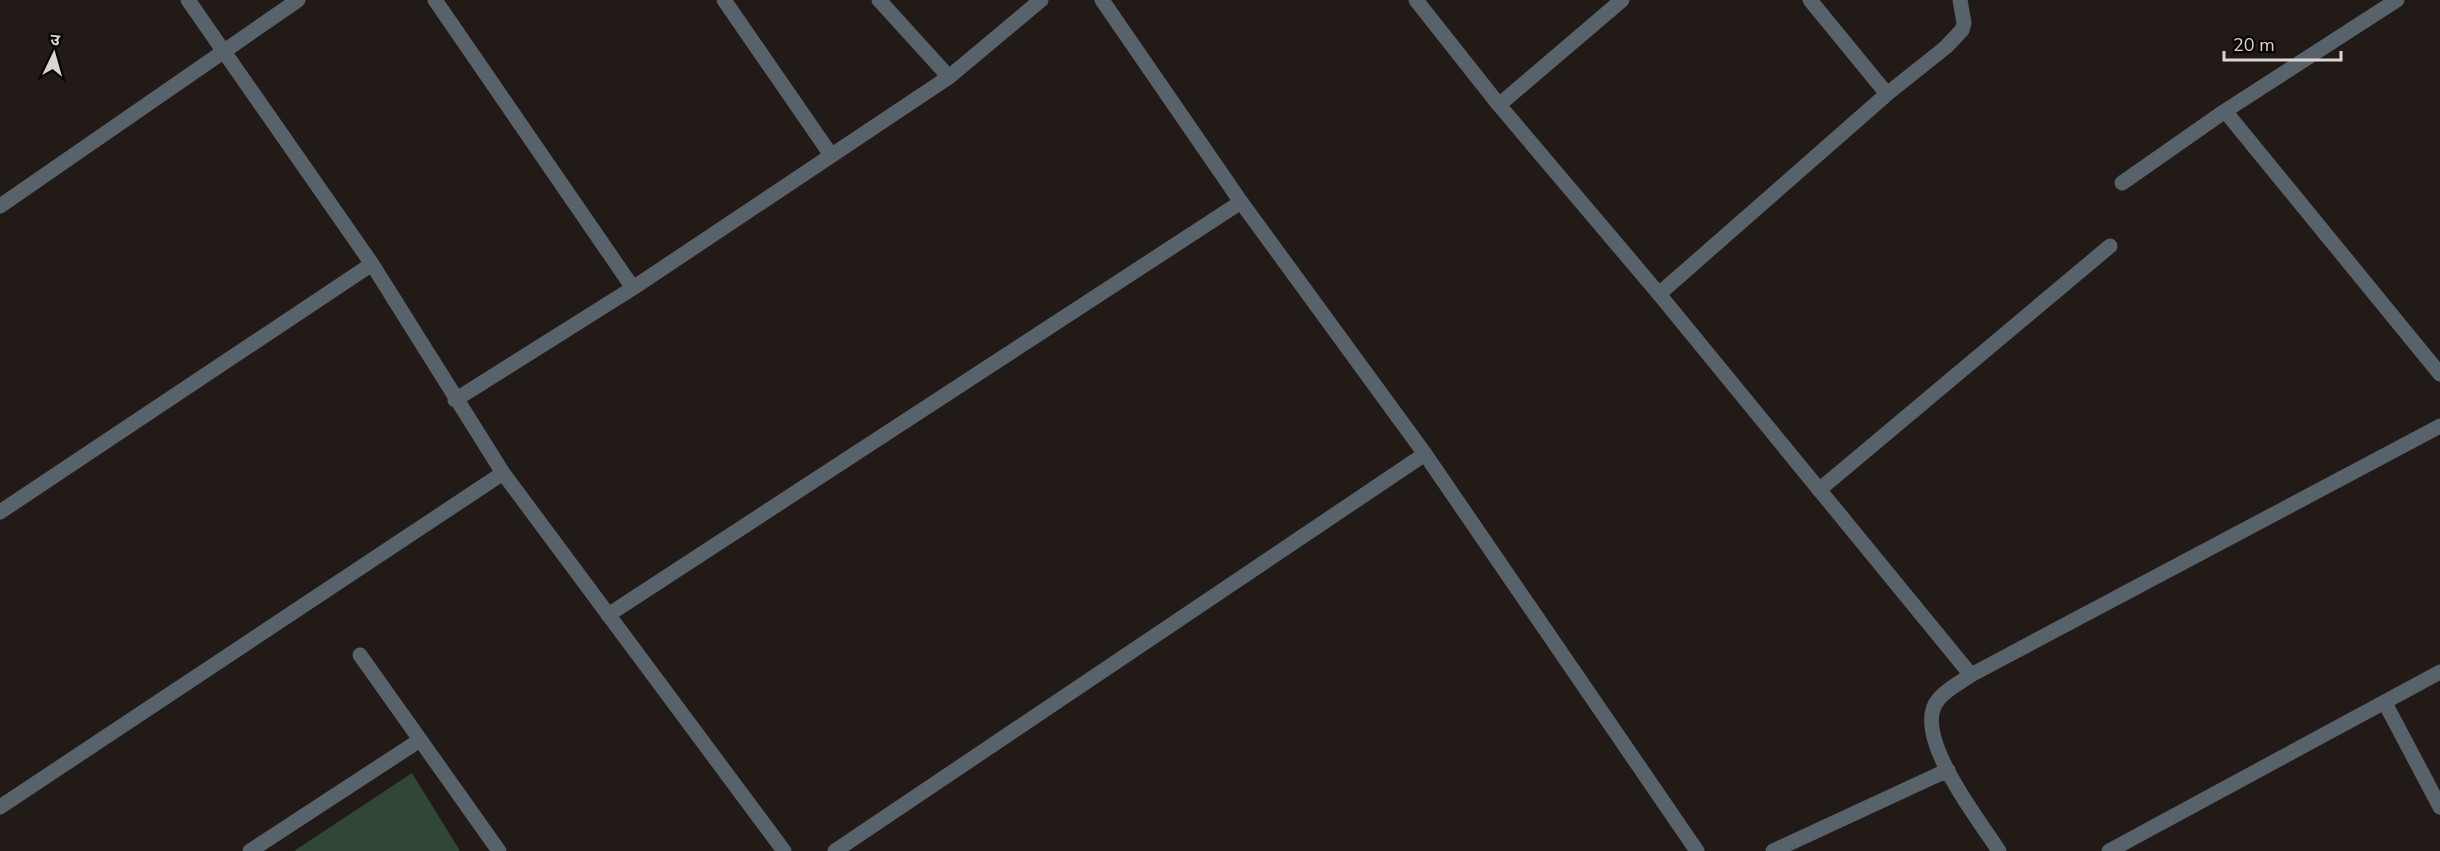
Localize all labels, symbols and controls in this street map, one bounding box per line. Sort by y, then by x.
north arrow [24,24,84,84]
scale bar [2224,24,2341,62]
text: उ [50,29,61,51]
text: 20 m [2233,33,2275,57]

